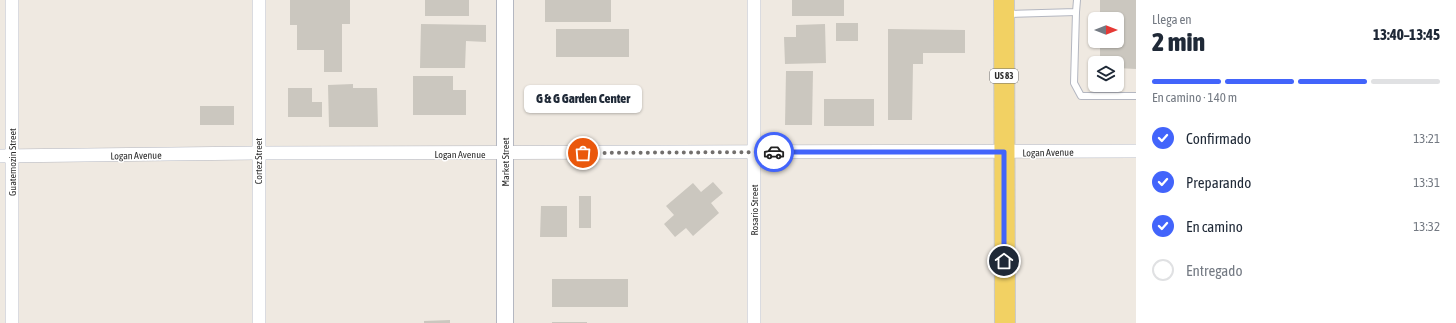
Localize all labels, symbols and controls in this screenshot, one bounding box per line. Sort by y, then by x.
north arrow [1088,12,1124,48]
map controls [1088,12,1124,92]
text: Llega en [1152,12,1192,27]
text: 13:40–13:45 [1373,26,1440,43]
text: 2 min [1152,27,1205,57]
button: layers [1088,56,1124,92]
road number: US 83 [990,69,1018,83]
callout: G & G Garden Center [524,85,642,113]
text: En camino · 140 m [1152,90,1237,105]
text: G & G Garden Center [536,91,630,106]
icon: check [1152,127,1174,149]
street label: Guatemozin Street [7,128,18,196]
text: Confirmado [1186,130,1251,147]
text: 13:21 [1413,131,1440,146]
courier [754,132,794,172]
pin [566,136,600,170]
street label: Market Street [500,137,511,187]
street label: Cortez Street [253,138,264,184]
icon: car [763,141,785,163]
icon: bag [572,142,594,164]
street label: Logan Avenue [1022,147,1074,158]
street label: Logan Avenue [434,149,486,160]
street label: Logan Avenue [110,150,162,161]
icon: check [1152,171,1174,193]
text: Preparando [1186,174,1251,191]
text: 13:31 [1413,175,1440,190]
street label: Rosario Street [749,184,760,236]
icon: check [1152,215,1174,237]
text: En camino [1186,218,1243,235]
text: 13:32 [1413,219,1440,234]
pin [987,244,1021,278]
icon: home [993,250,1015,272]
text: Entregado [1186,262,1243,279]

